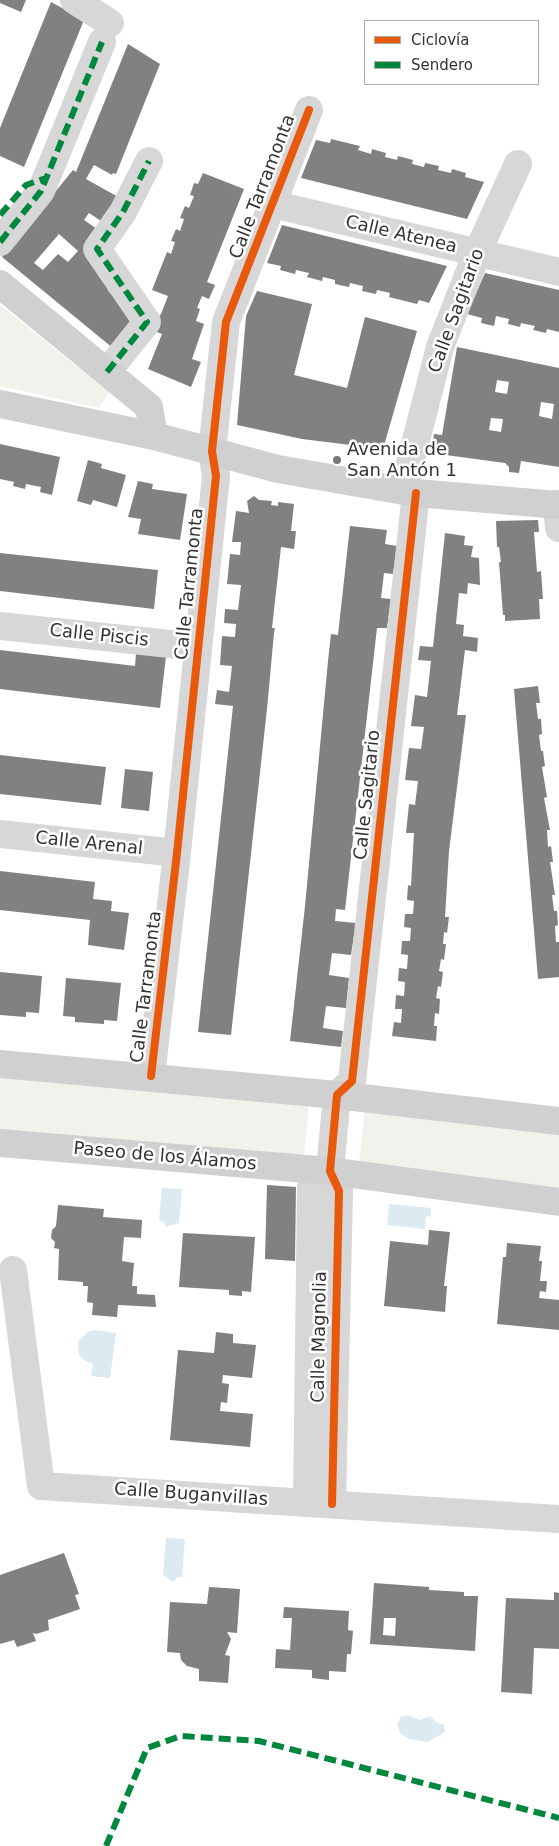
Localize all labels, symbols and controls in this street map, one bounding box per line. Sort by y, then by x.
legend [364,20,539,85]
text: Ciclovía [411,31,469,49]
text: Sendero [411,56,473,74]
street label: Calle Tarramonta [226,112,300,262]
street label: Calle Atenea [343,212,459,258]
street label: Calle Sagitario [424,246,490,376]
place label: Avenida de San Antón 1 [347,439,457,482]
marker: Avenida de San Antón 1 [331,454,343,466]
street label: Calle Tarramonta [171,507,209,661]
street label: Calle Piscis [48,620,150,652]
street label: Calle Sagitario [350,729,386,861]
street label: Calle Arenal [34,828,144,860]
street label: Calle Tarramonta [127,910,167,1064]
street label: Paseo de los Álamos [72,1138,258,1176]
street label: Calle Magnolia [308,1271,332,1403]
street label: Calle Buganvillas [113,1479,269,1511]

